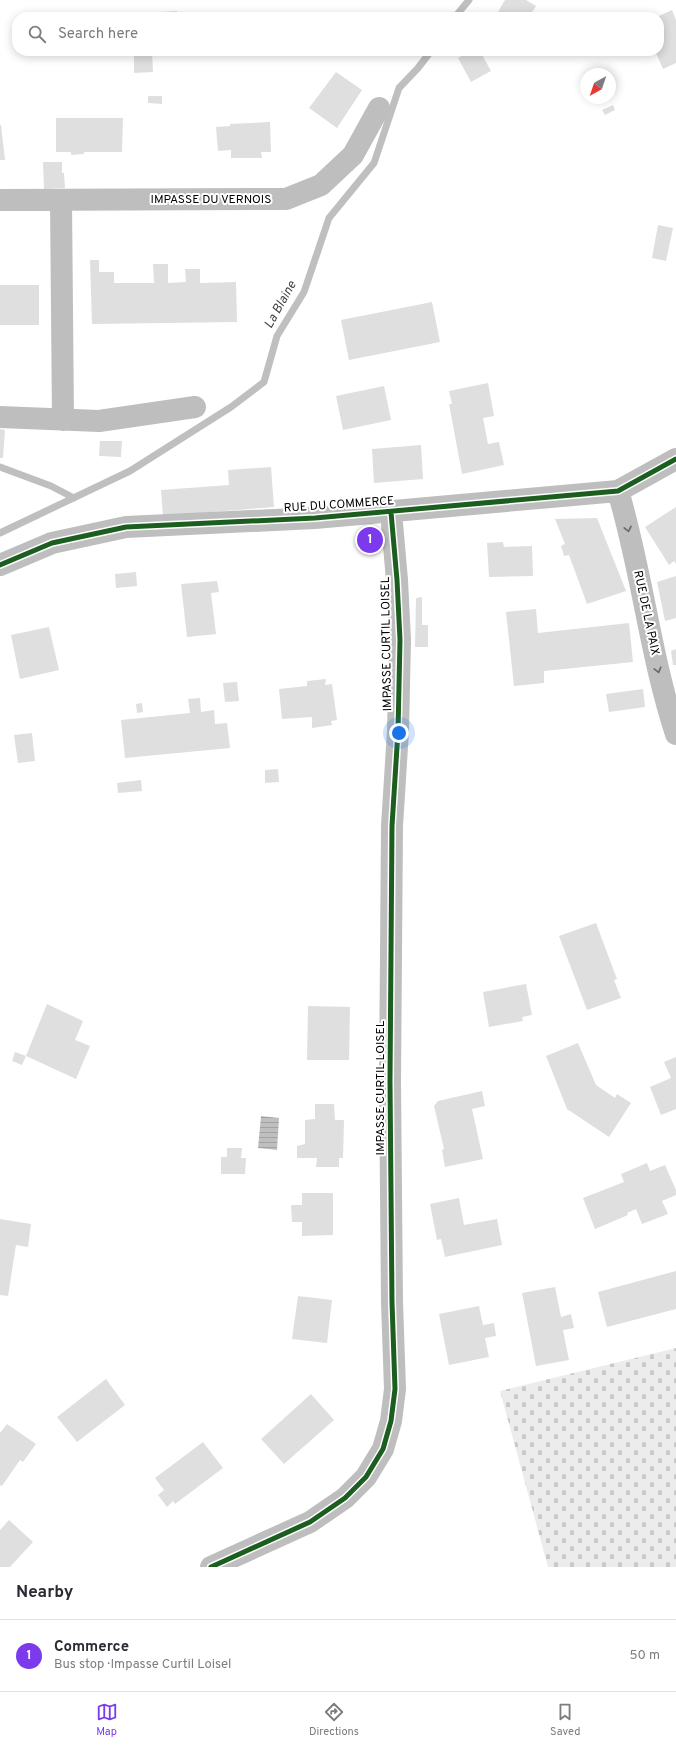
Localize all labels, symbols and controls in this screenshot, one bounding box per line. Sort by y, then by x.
search box [12,12,664,56]
icon: search [26,23,48,45]
text: Search here [58,25,138,44]
north arrow [580,68,616,104]
street label: IMPASSE DU VERNOIS [151,192,271,208]
water label: La Blaine [261,278,301,332]
street label: RUE DU COMMERCE [283,493,395,517]
pin: 1 [357,525,383,555]
one-way arrow [624,526,632,532]
street label: RUE DE LA PAIX [629,569,663,657]
street label: IMPASSE CURTIL LOISEL [378,576,396,712]
one-way arrow [653,666,662,673]
your location [389,723,409,743]
street label: IMPASSE CURTIL LOISEL [373,1020,389,1155]
text: Nearby [16,1582,73,1604]
text: Commerce [54,1638,129,1657]
text: 1 [26,1648,32,1664]
text: 50 m [630,1648,660,1664]
text: Bus stop · Impasse Curtil Loisel [54,1657,231,1673]
tab: Map [96,1701,118,1739]
tab: Directions [309,1701,359,1739]
tab: Saved [550,1701,580,1739]

